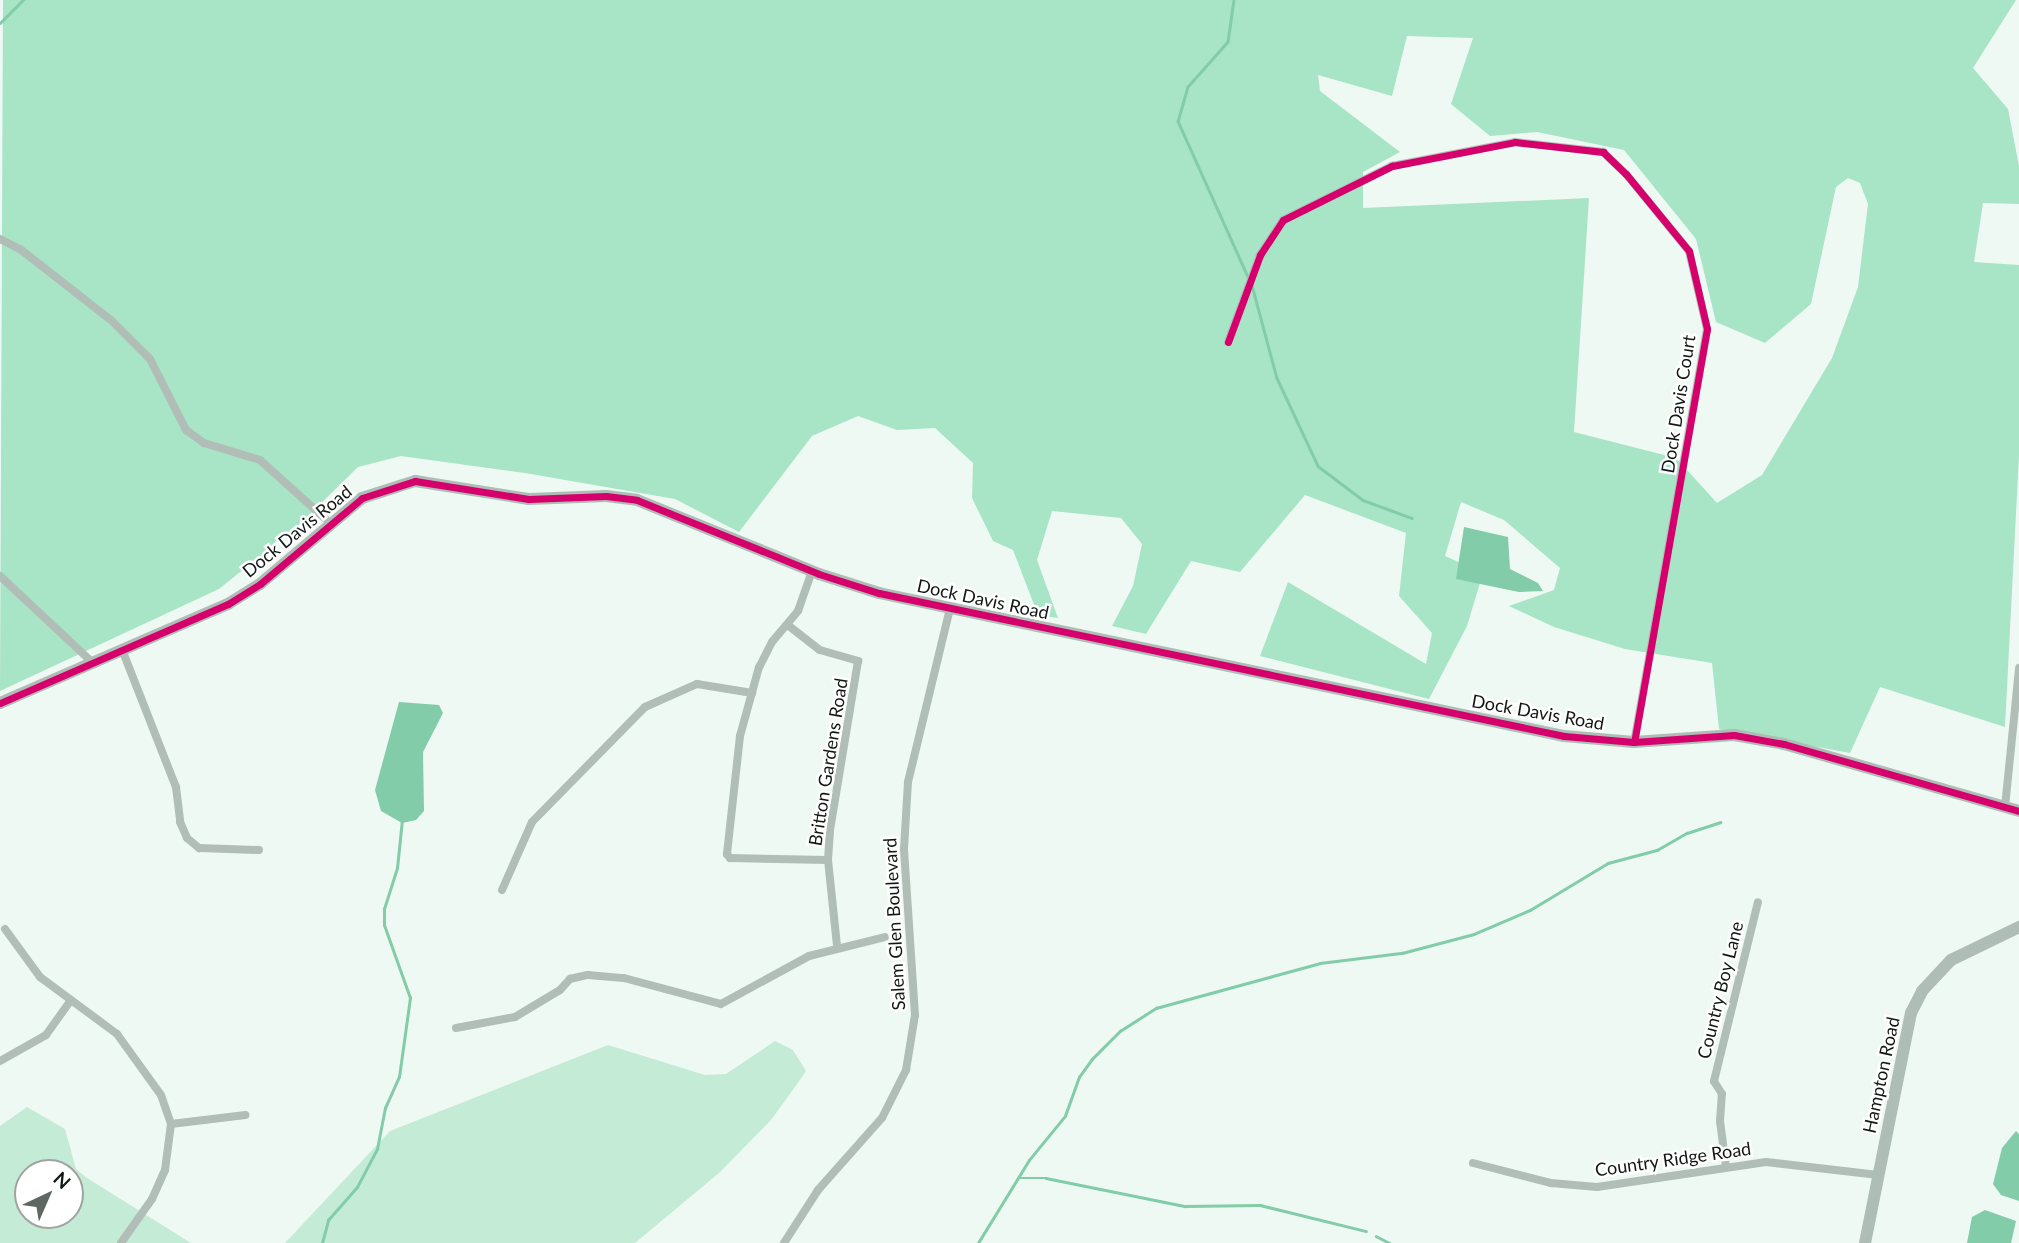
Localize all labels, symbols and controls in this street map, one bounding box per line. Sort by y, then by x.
street label: Dock Davis Court [1656,333,1700,475]
street label: Dock Davis Road [238,480,356,582]
street label: Dock Davis Road [915,574,1051,624]
street label: Britton Gardens Road [804,677,852,847]
street label: Dock Davis Road [1470,690,1606,734]
street label: Salem Glen Boulevard [879,837,909,1011]
street label: Country Boy Lane [1692,919,1748,1061]
street label: Hampton Road [1858,1015,1904,1135]
street label: Country Ridge Road [1593,1137,1753,1181]
north arrow [14,1159,84,1229]
text: N [49,1167,76,1193]

